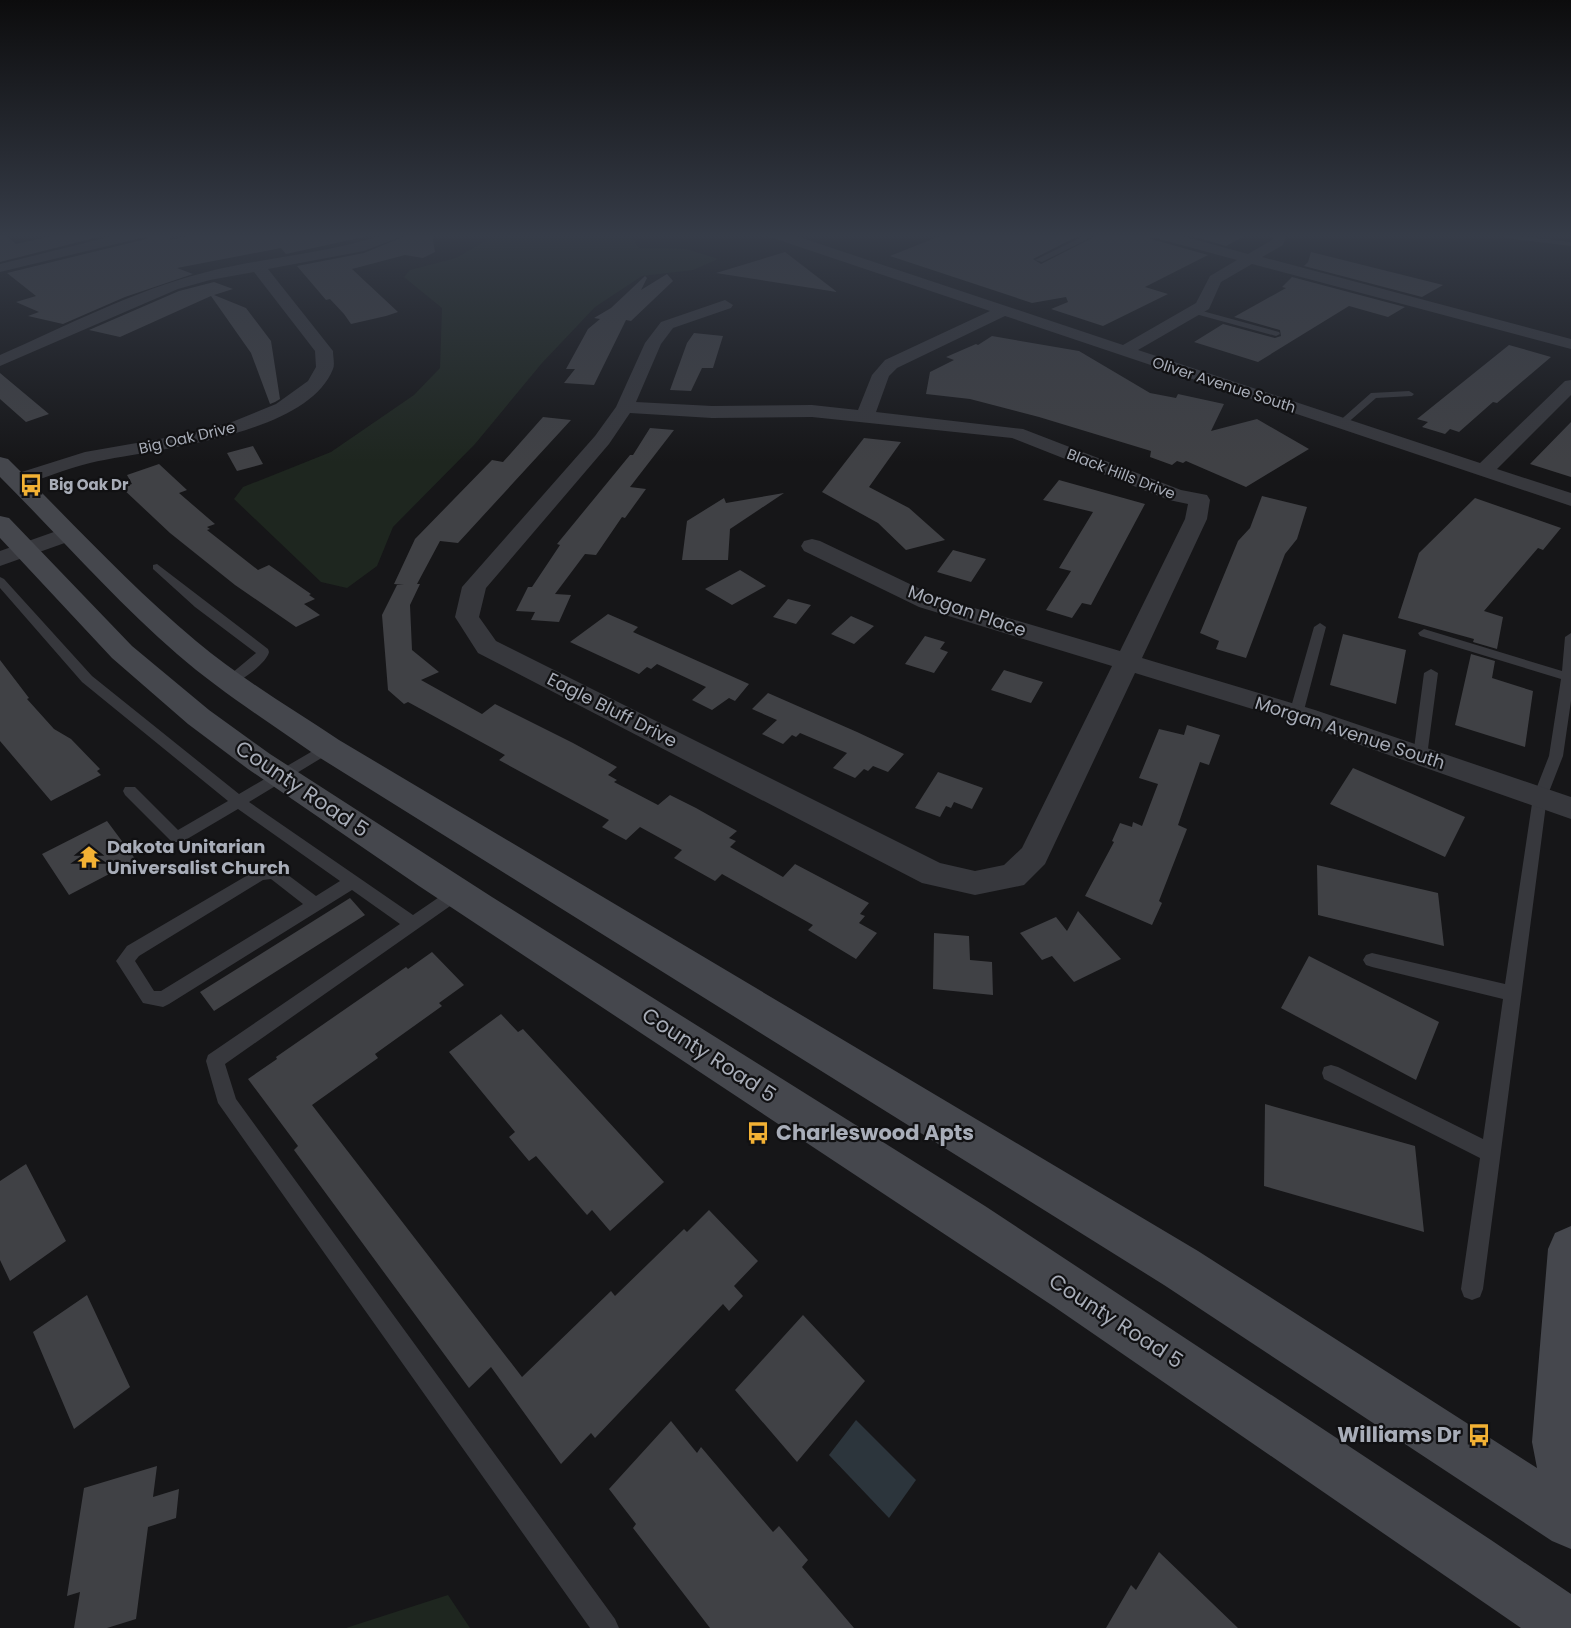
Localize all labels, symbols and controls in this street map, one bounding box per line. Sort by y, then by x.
street label: Oliver Avenue South [1150,351,1299,418]
street label: Big Oak Drive [137,416,237,459]
street label: Black Hills Drive [1064,443,1179,504]
bus stop icon: Big Oak Dr [18,472,44,498]
place label: Big Oak Dr [49,474,129,495]
street label: Morgan Place [905,579,1030,642]
street label: Eagle Bluff Drive [543,666,681,753]
street label: Morgan Avenue South [1252,690,1448,775]
street label: County Road 5 [230,733,375,844]
place label: Dakota Unitarian Universalist Church [107,834,290,880]
temple icon: Dakota Unitarian Universalist Church [76,844,102,870]
street label: County Road 5 [636,1000,782,1109]
place label: Charleswood Apts [776,1118,974,1147]
bus stop icon: Charleswood Apts [745,1120,771,1146]
street label: County Road 5 [1043,1266,1189,1375]
place label: Williams Dr [1337,1420,1461,1449]
bus stop icon: Williams Dr [1466,1422,1492,1448]

